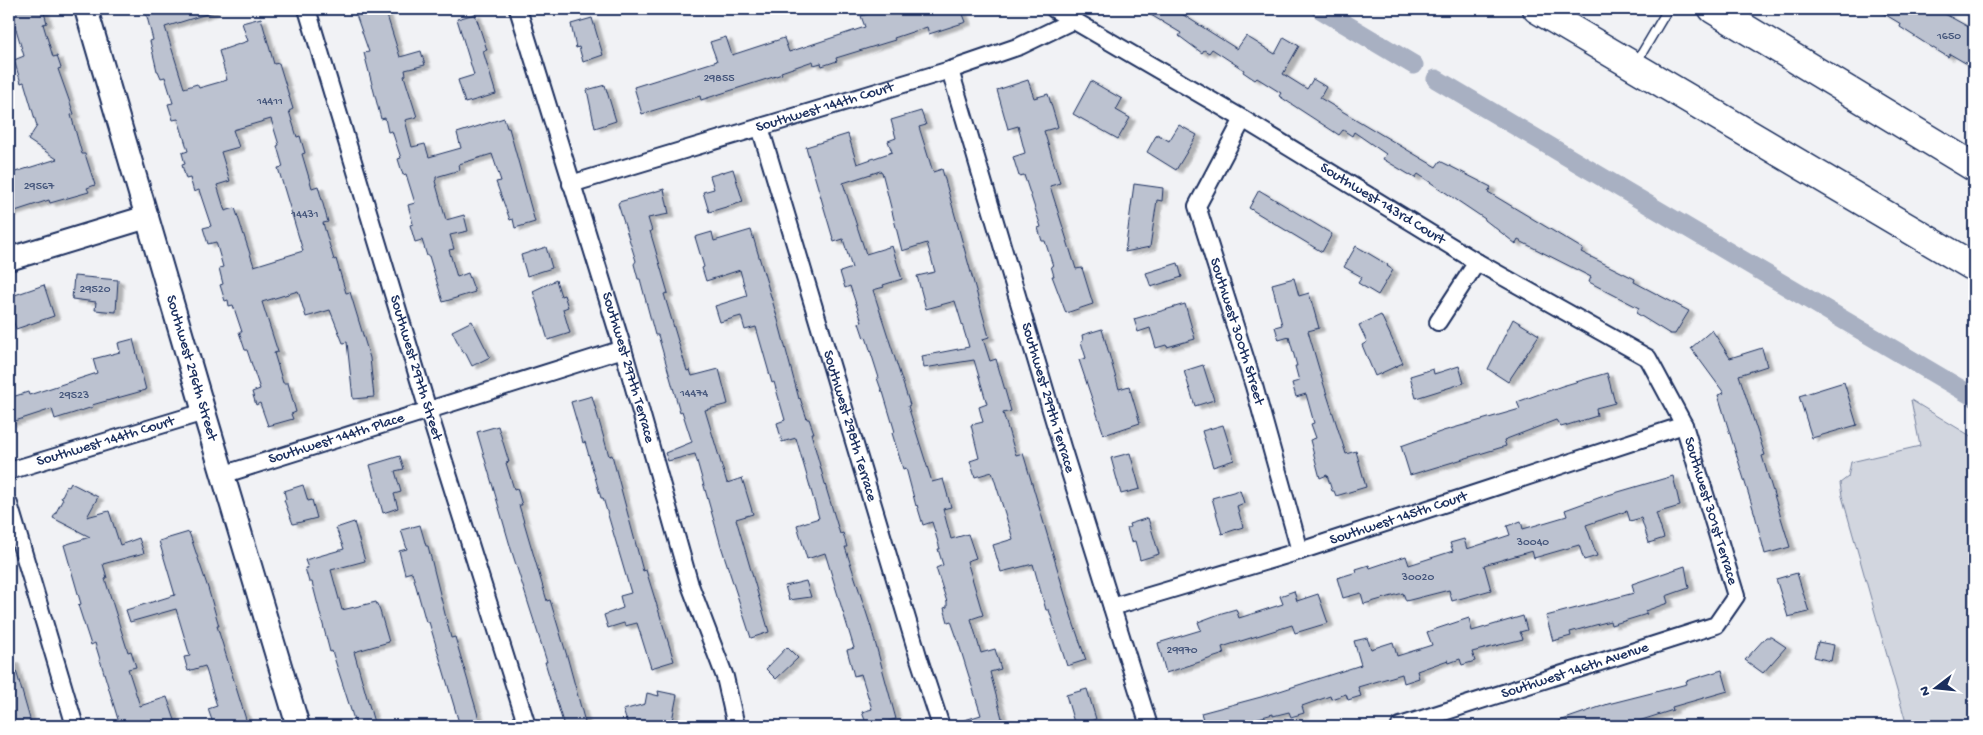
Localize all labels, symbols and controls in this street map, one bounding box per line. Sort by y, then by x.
house number: 1650 [1936,30,1961,44]
house number: 29855 [703,72,735,86]
street label: Southwest 144th Court [754,78,898,137]
house number: 14411 [256,95,283,109]
street label: Southwest 143rd Court [1316,159,1450,250]
house number: 29567 [24,180,55,194]
house number: 14431 [290,208,319,222]
street label: Southwest 300th Street [1205,256,1268,409]
house number: 29520 [80,283,111,297]
street label: Southwest 297th Terrace [597,290,658,445]
street label: Southwest 296th Street [161,293,222,445]
street label: Southwest 297th Street [385,293,447,445]
street label: Southwest 299th Terrace [1017,320,1079,475]
street label: Southwest 298th Terrace [818,348,880,504]
house number: 14474 [679,387,708,401]
house number: 29523 [59,389,89,403]
street label: Southwest 144th Place [266,409,407,469]
street label: Southwest 144th Court [35,412,179,471]
street label: Southwest 301st Terrace [1679,435,1741,587]
street label: Southwest 145th Court [1328,487,1472,550]
house number: 30040 [1516,536,1549,550]
house number: 30020 [1401,571,1434,585]
street label: Southwest 146th Avenue [1499,639,1651,703]
house number: 29970 [1167,644,1198,658]
north arrow [1910,662,1960,712]
text: N [1916,684,1935,698]

